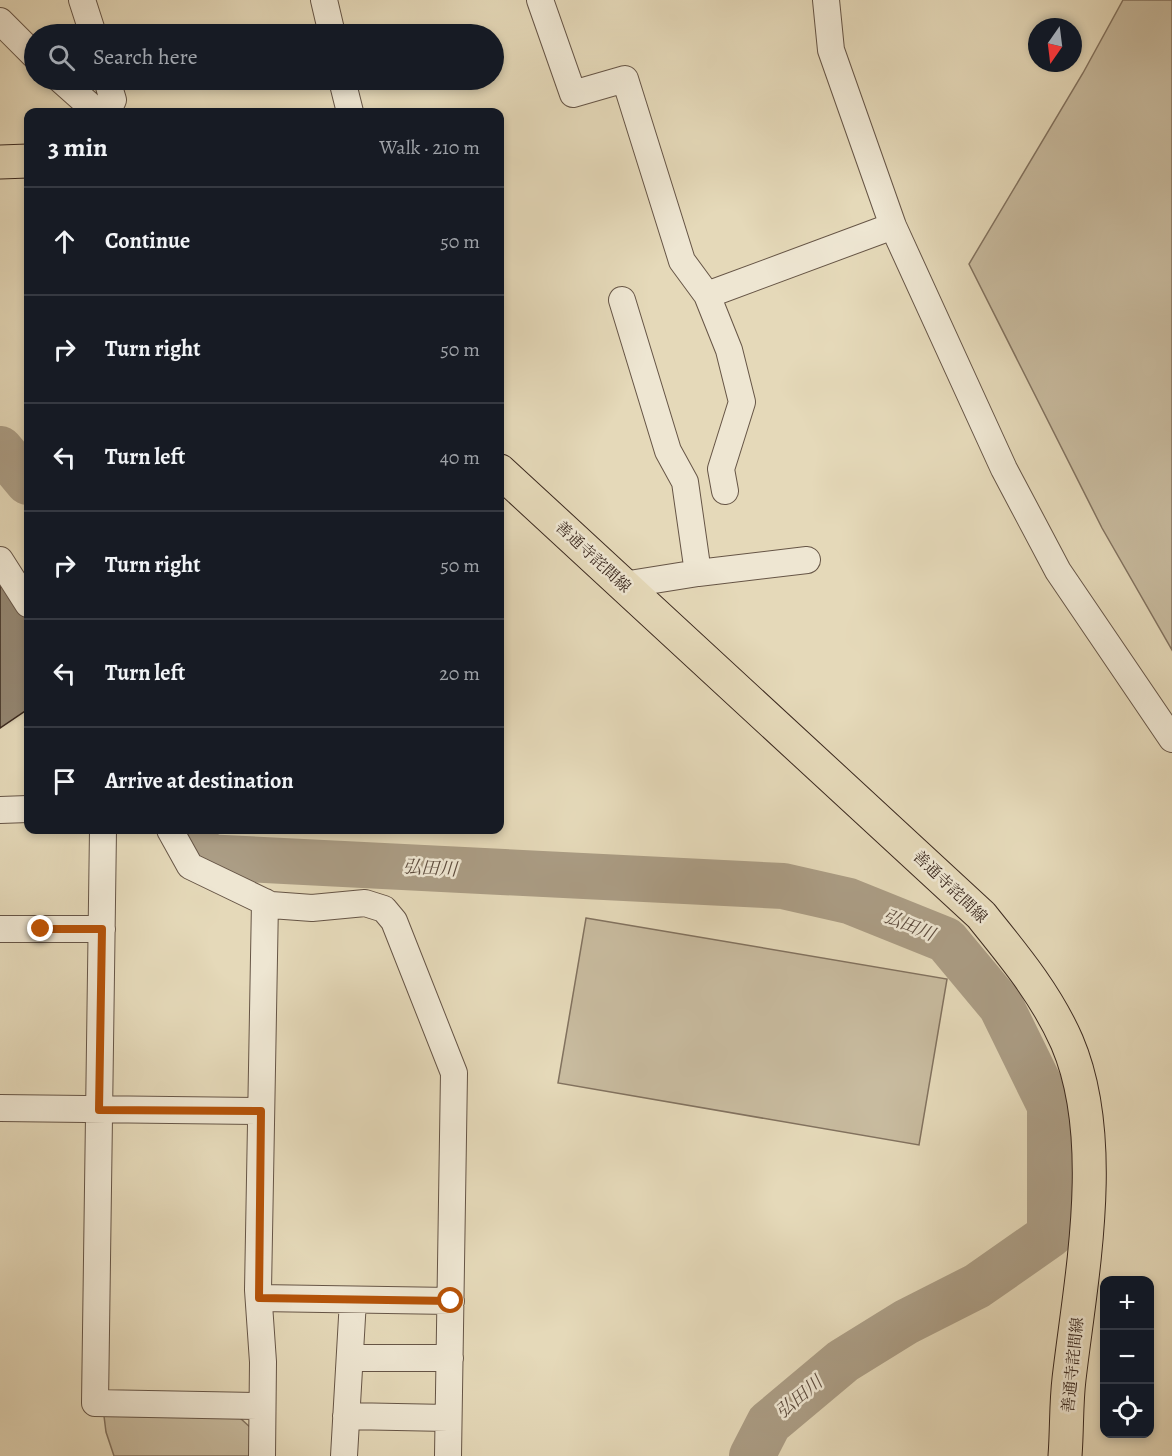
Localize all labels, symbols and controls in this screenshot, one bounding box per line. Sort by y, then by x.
north arrow [1028,18,1082,72]
search box [24,24,504,90]
icon: search [45,41,78,74]
text: Search here [93,42,198,72]
text: 3 min [48,130,108,165]
text: Walk · 210 m [379,134,480,161]
icon: ahead [48,225,81,258]
text: Continue [105,226,190,256]
text: 50 m [440,228,480,255]
icon: right [48,333,81,366]
text: Turn right [105,334,201,364]
text: 50 m [440,336,480,363]
icon: left [48,441,81,474]
text: Turn left [105,442,185,472]
text: 40 m [440,444,480,471]
street label: 善通寺詫間線 [550,516,636,598]
icon: right [48,549,81,582]
text: Turn right [105,550,201,580]
text: 50 m [440,552,480,579]
icon: left [48,657,81,690]
text: Turn left [105,658,185,688]
text: 20 m [439,660,480,687]
icon: arrive [48,765,81,798]
text: Arrive at destination [105,766,294,796]
street label: 善通寺詫間線 [908,846,992,928]
water label: 弘田川 [402,855,460,882]
water label: 弘田川 [879,904,940,947]
route end [27,915,53,941]
map controls [1100,1276,1154,1438]
button: + [1100,1276,1154,1330]
route start [437,1287,463,1313]
street label: 善通寺詫間線 [1057,1316,1089,1414]
button: − [1100,1330,1154,1384]
water label: 弘田川 [771,1369,829,1424]
button: locate [1100,1384,1154,1438]

